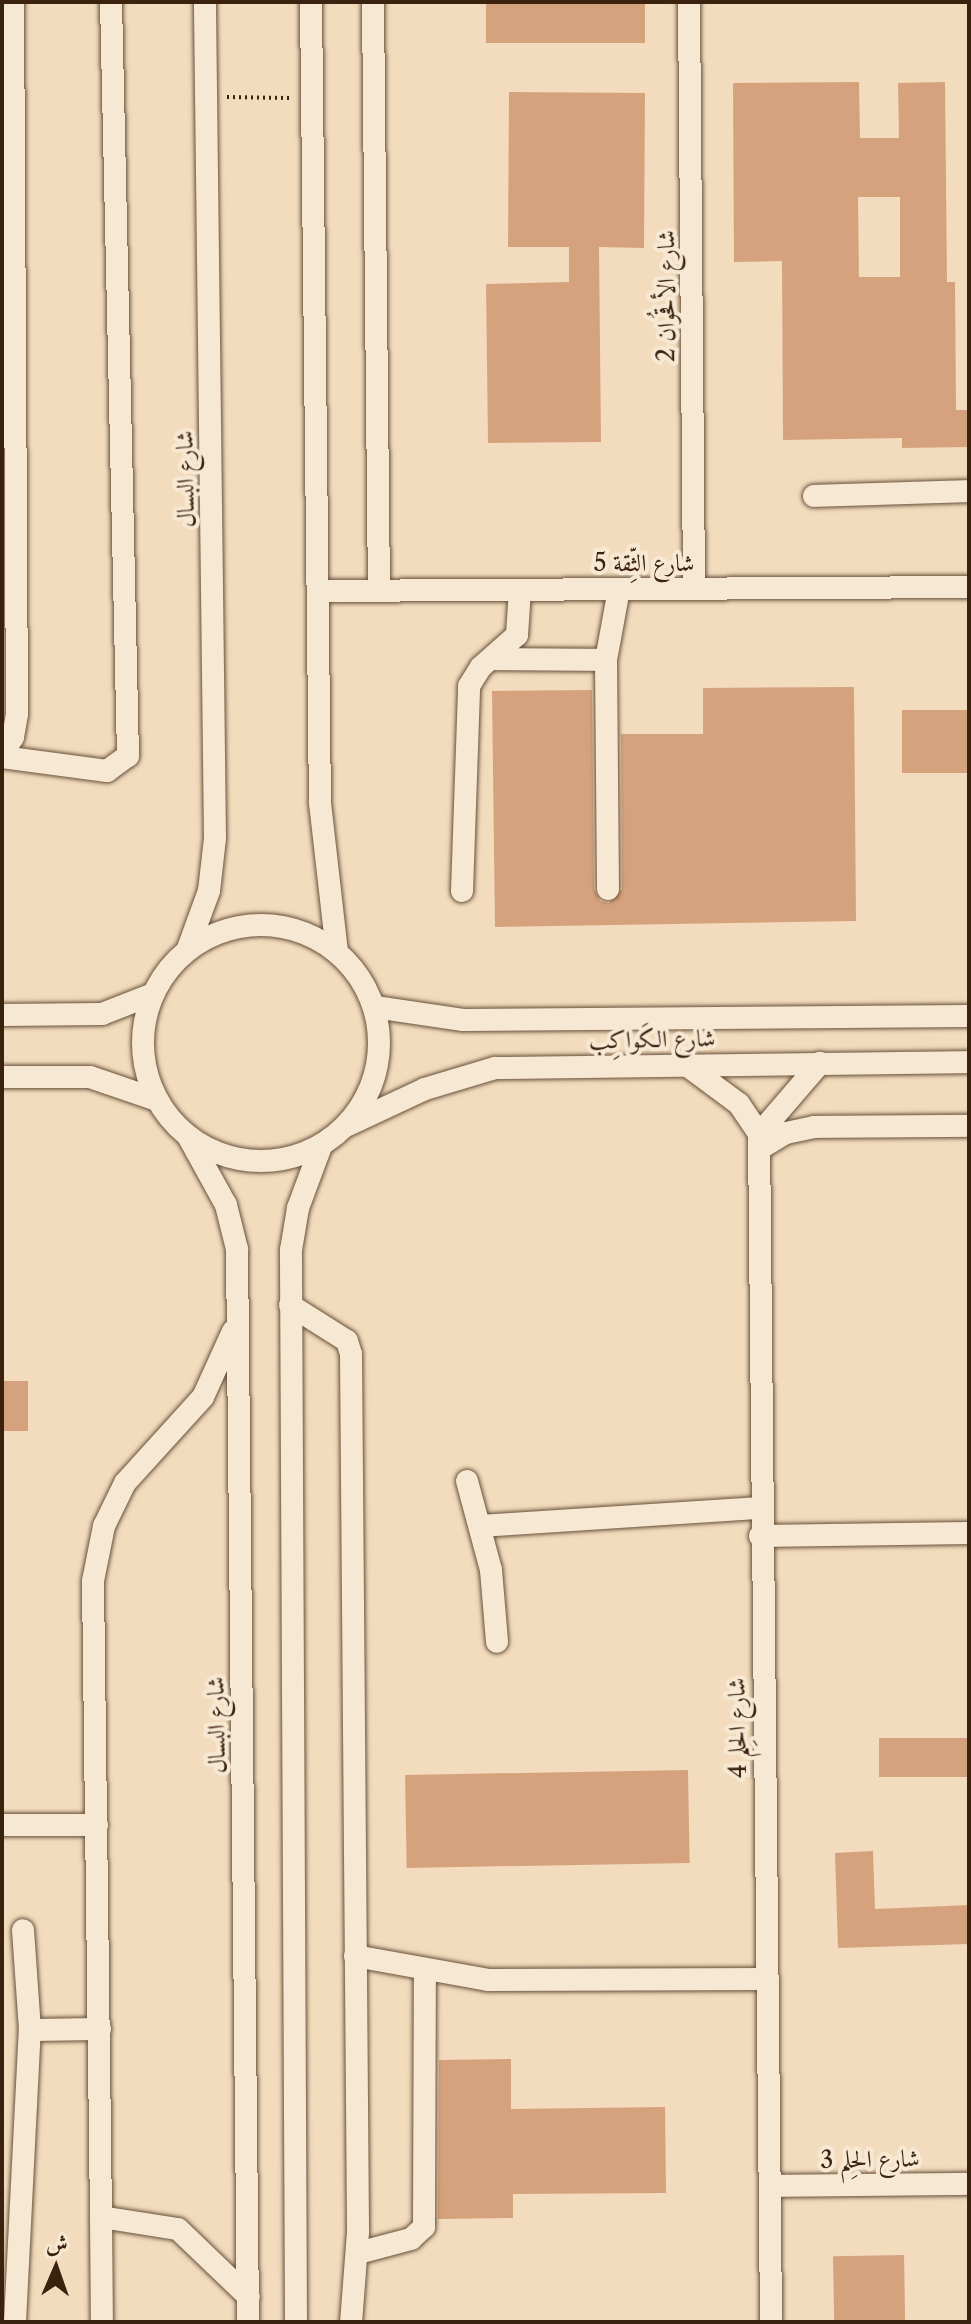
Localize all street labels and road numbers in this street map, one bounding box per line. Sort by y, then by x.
street label: شارع الأقحُوان 2 [652,230,680,362]
street label: شارع البسال [170,430,200,528]
street label: شارع الثِّقة 5 [594,549,694,577]
street label: شارع الكَواكِب [589,1023,715,1055]
street label: شارع البسال [201,1676,231,1774]
street label: شارع الحِلم 4 [722,1678,752,1778]
street label: شارع الحِلم 3 [820,2144,920,2174]

